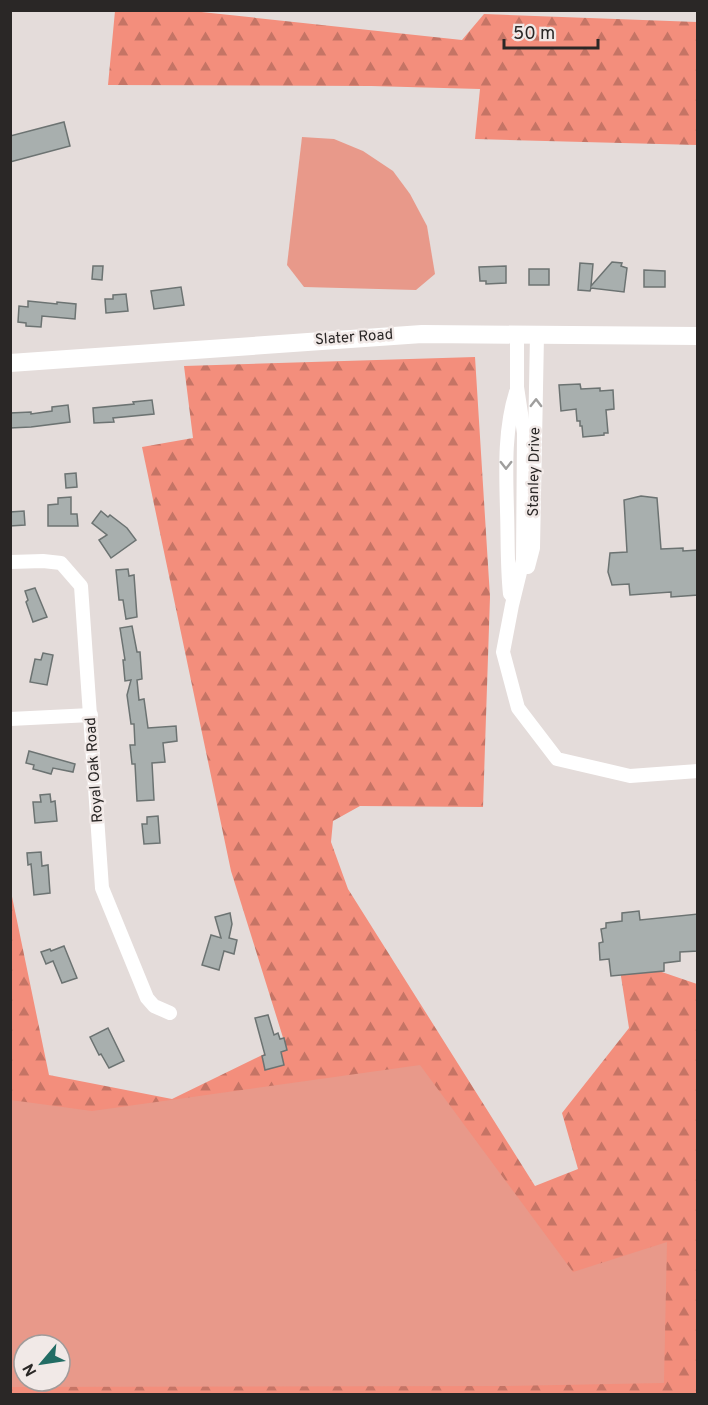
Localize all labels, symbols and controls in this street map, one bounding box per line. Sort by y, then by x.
scale bar [504,12,598,50]
text: 50 m [513,23,555,46]
street label: Slater Road [314,326,394,350]
one-way arrow [530,399,542,408]
street label: Stanley Drive [525,427,545,517]
one-way arrow [500,461,512,470]
street label: Royal Oak Road [82,717,108,823]
north arrow [12,1333,72,1393]
text: N [19,1359,42,1379]

